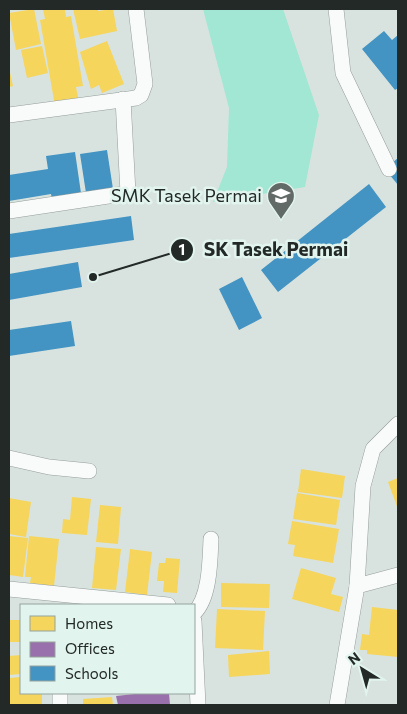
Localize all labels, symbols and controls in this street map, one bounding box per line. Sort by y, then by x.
school or university icon: SMK Tasek Permai [266,181,296,220]
place label: SMK Tasek Permai [111,184,262,206]
callout: SK Tasek Permai [169,233,359,267]
text: SK Tasek Permai [204,237,348,260]
text: 1 [179,240,185,258]
legend [20,604,195,694]
text: Homes [65,614,113,632]
text: Offices [65,639,115,657]
north arrow [337,644,387,694]
text: N [345,648,363,668]
text: Schools [65,664,119,682]

